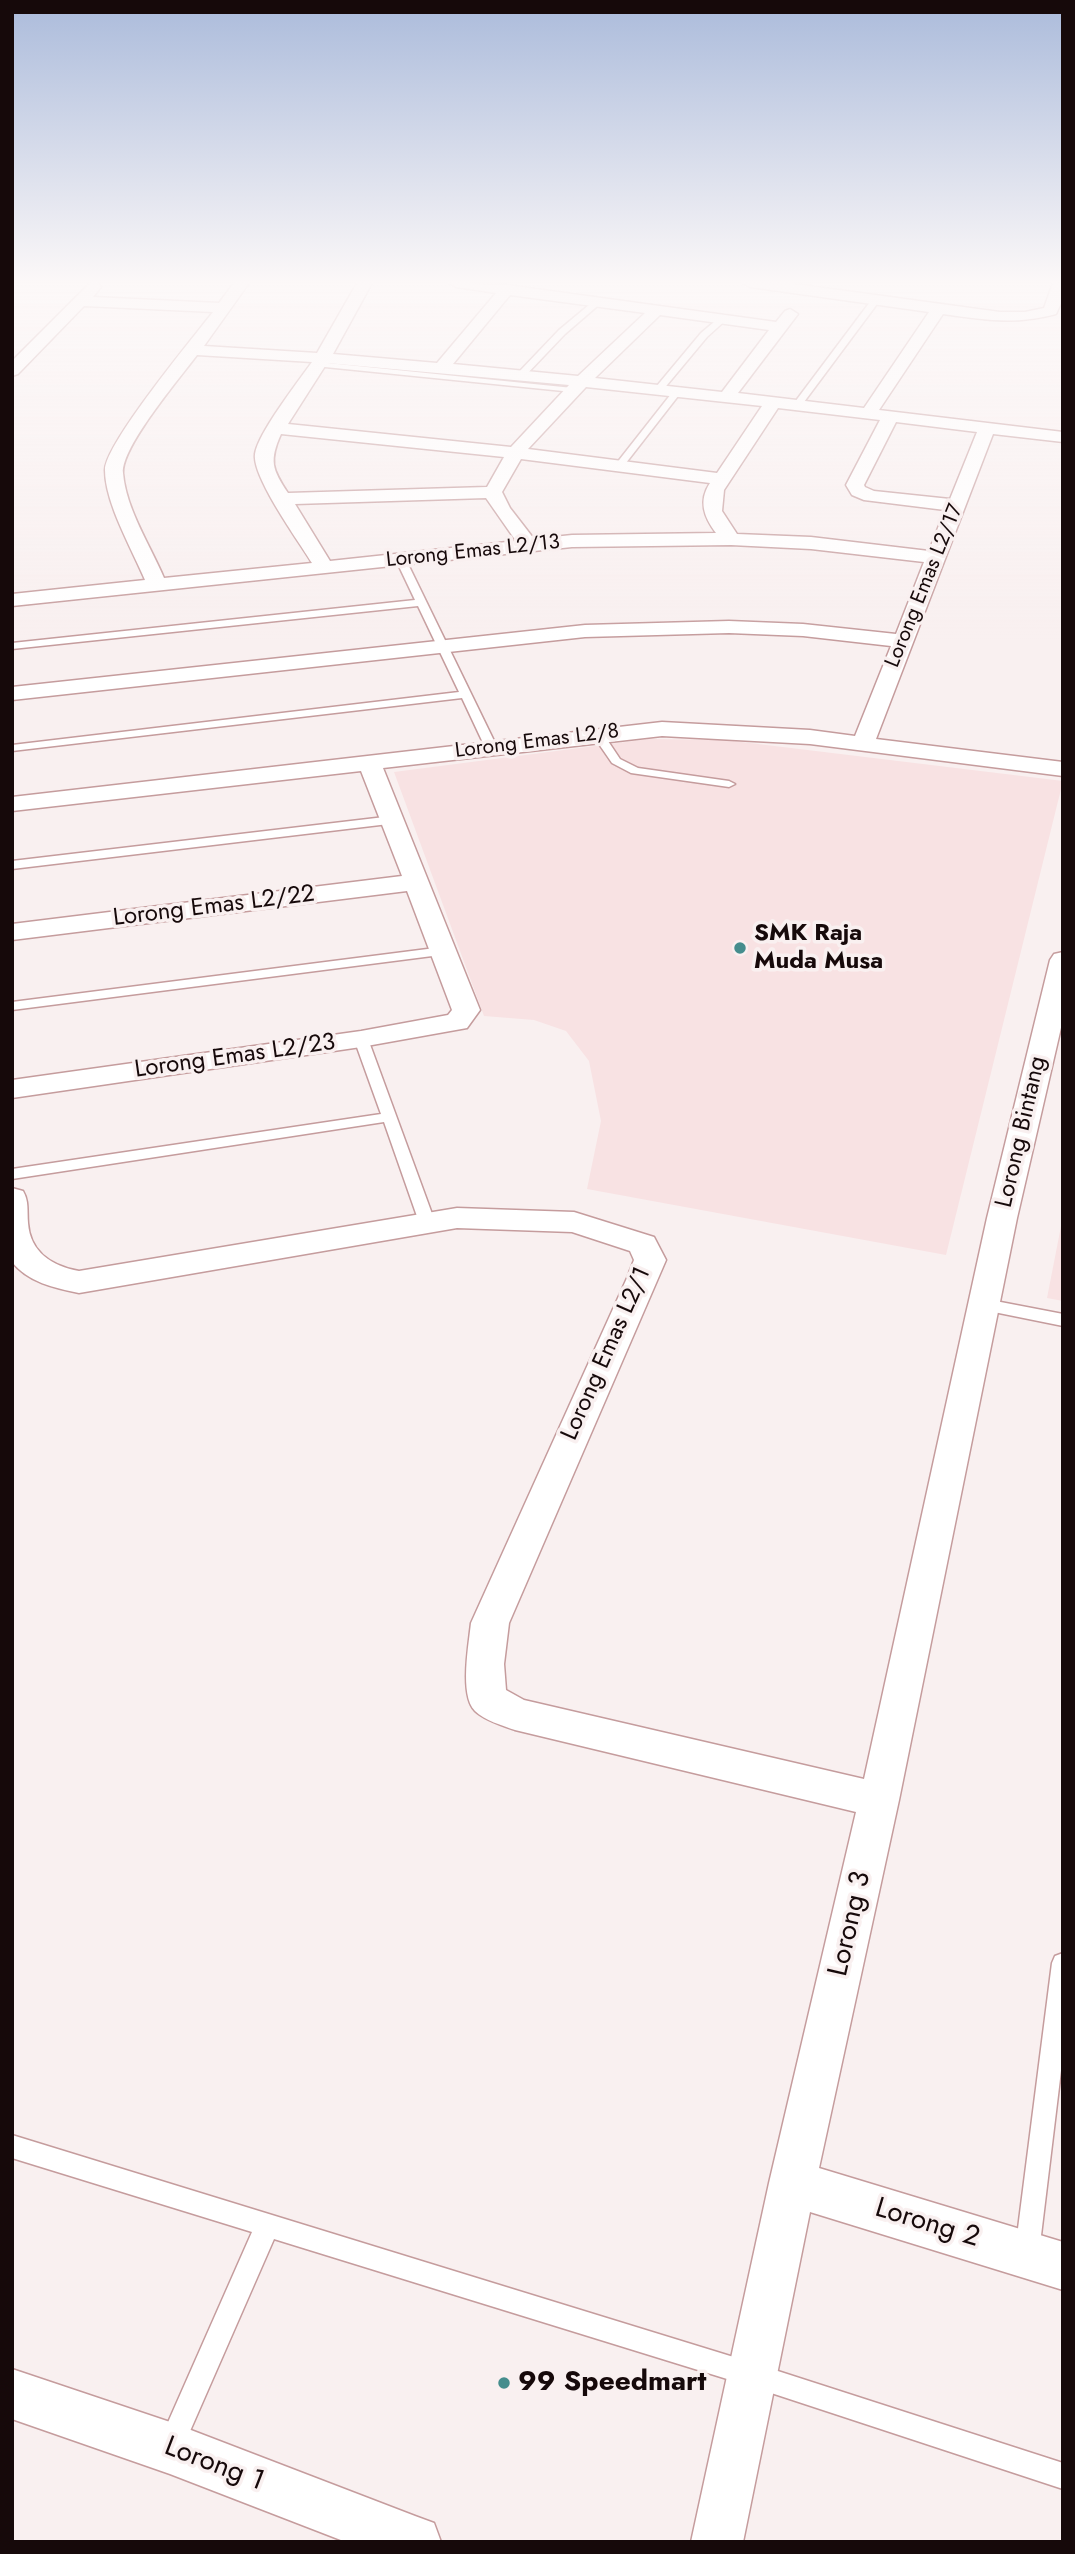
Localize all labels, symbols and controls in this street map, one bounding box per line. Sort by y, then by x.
street label: Lorong Emas L2/17 [881,501,969,671]
street label: Lorong Emas L2/13 [385,530,561,574]
street label: Lorong Emas L2/8 [454,719,620,765]
street label: Lorong Emas L2/22 [112,880,316,934]
place label: SMK Raja Muda Musa [754,920,883,976]
marker: SMK Raja Muda Musa [732,940,748,956]
street label: Lorong Emas L2/23 [133,1029,337,1085]
street label: Lorong Bintang [991,1054,1053,1210]
street label: Lorong Emas L2/1 [556,1263,658,1445]
street label: Lorong 3 [823,1868,879,1980]
street label: Lorong 2 [871,2192,983,2256]
place label: 99 Speedmart [518,2366,706,2400]
marker: 99 Speedmart [496,2375,512,2391]
street label: Lorong 1 [159,2431,269,2499]

